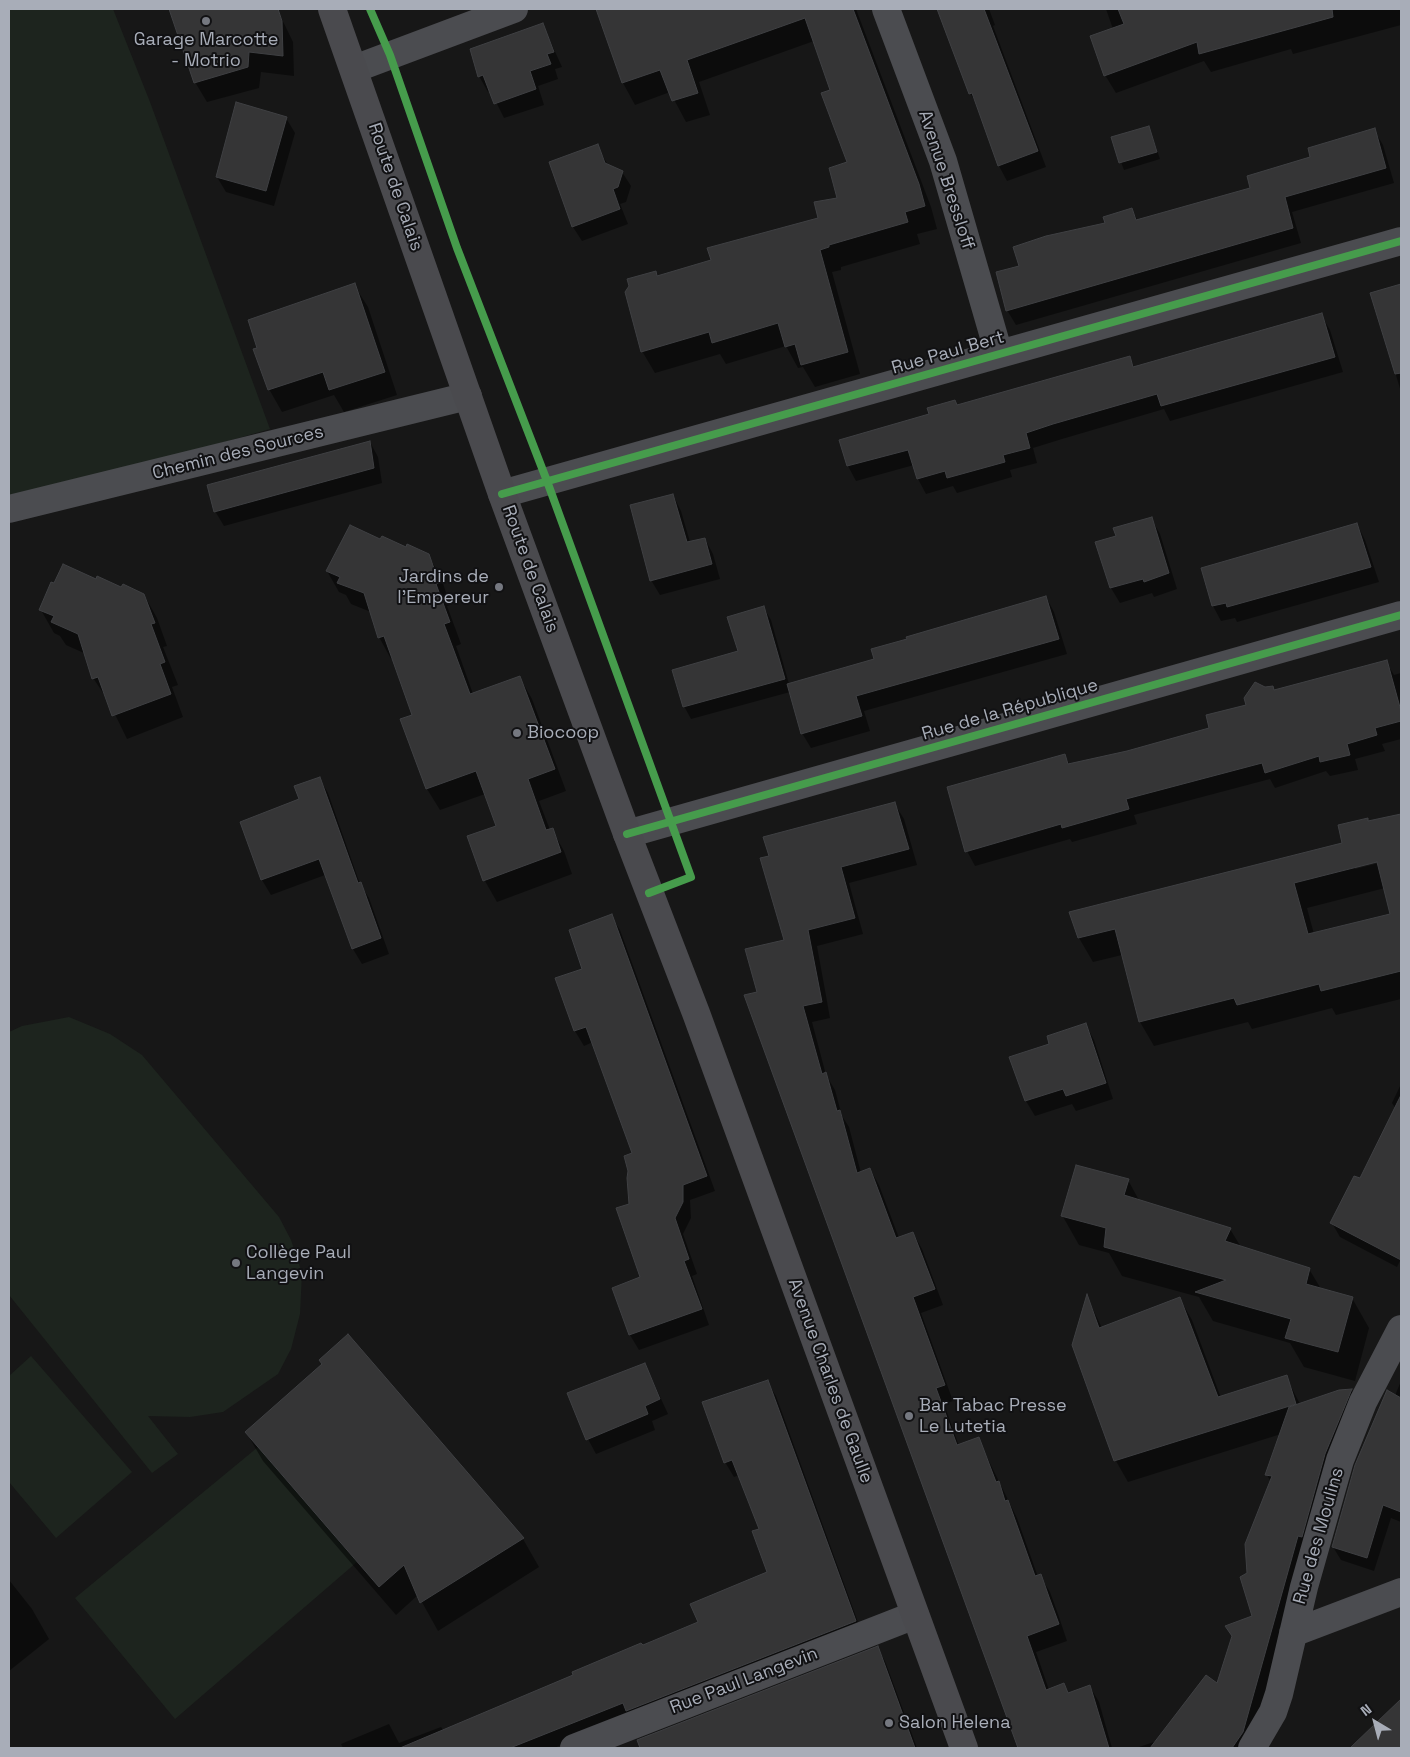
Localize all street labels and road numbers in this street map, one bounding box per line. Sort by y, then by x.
street label: Avenue Bressloff [913,108,979,252]
street label: Route de Calais [363,120,427,254]
street label: Rue Paul Bert [889,327,1007,379]
street label: Chemin des Sources [150,421,326,485]
street label: Route de Calais [497,502,563,636]
street label: Rue de la République [919,675,1101,745]
street label: Avenue Charles de Gaulle [783,1276,877,1486]
street label: Rue des Moulins [1289,1465,1349,1607]
street label: Rue Paul Langevin [667,1643,821,1719]

